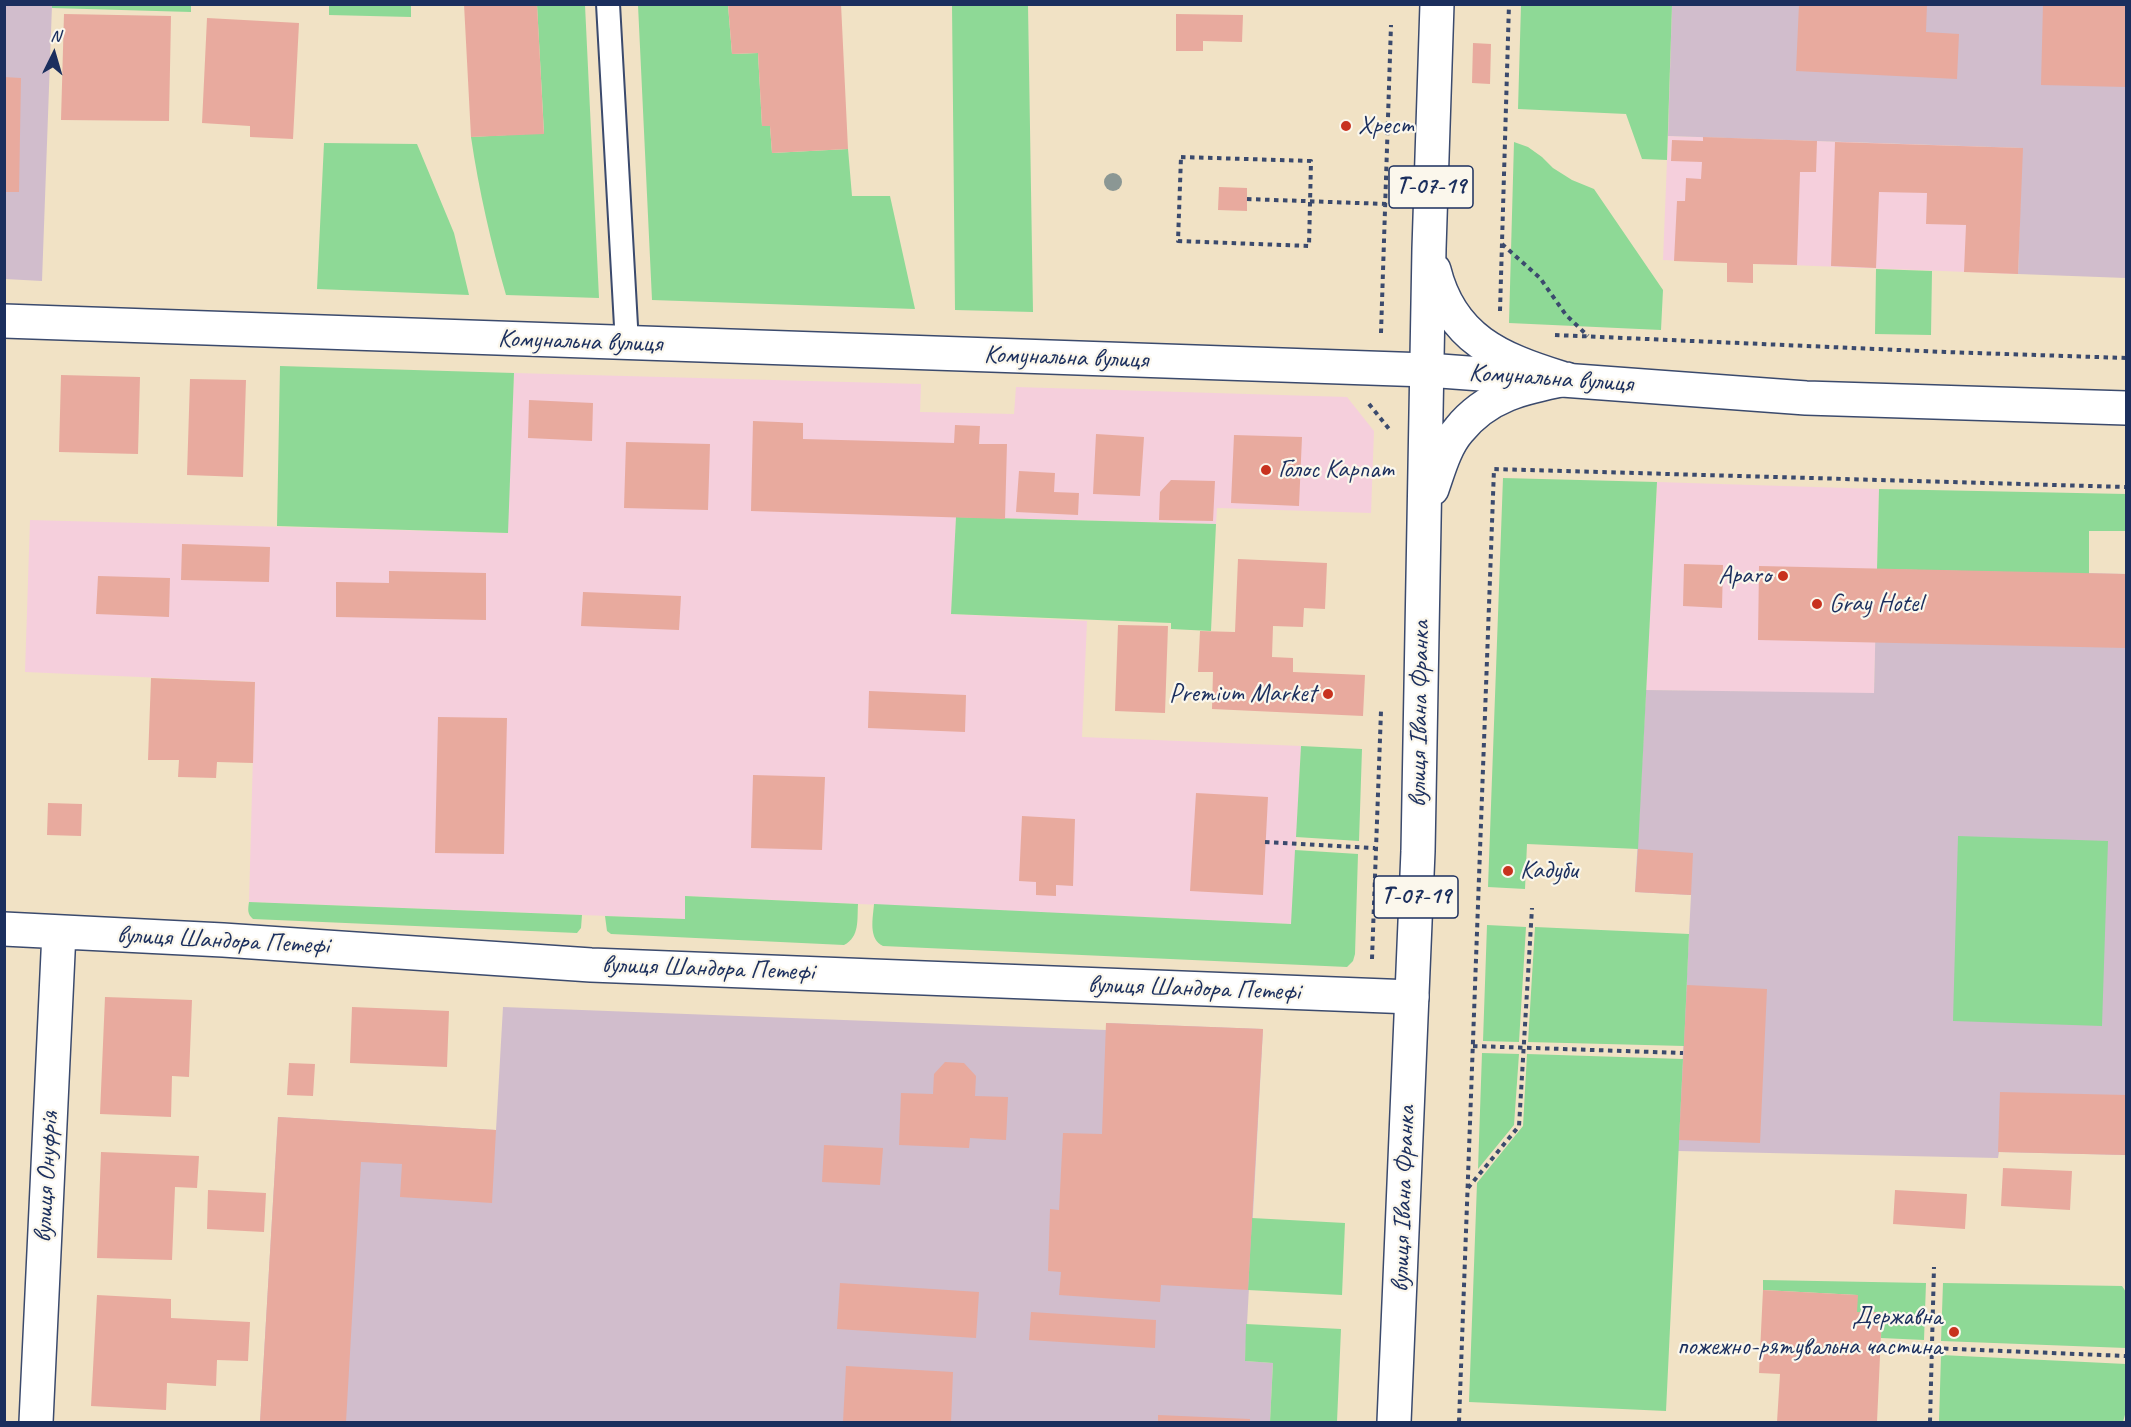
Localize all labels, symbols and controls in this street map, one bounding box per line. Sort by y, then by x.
north arrow [24,24,84,84]
text: N [50,26,61,46]
place label: Хрест [1358,110,1414,142]
marker: Хрест [1339,119,1353,133]
road number: Т-07-19 [1389,166,1473,208]
street label: Комунальна вулиця [497,324,663,360]
street label: Комунальна вулиця [983,340,1149,376]
street label: Комунальна вулиця [1468,358,1634,400]
place label: Голос Карпат [1278,454,1394,486]
marker: Голос Карпат [1259,463,1273,477]
place label: Aparo [1718,560,1771,592]
marker: Aparo [1776,569,1790,583]
place label: Gray Hotel [1829,588,1923,620]
marker: Gray Hotel [1810,597,1824,611]
street label: вулиця Івана Франка [1403,620,1437,808]
place label: Premium Market [1169,678,1316,710]
marker: Premium Market [1321,687,1335,701]
place label: Кадуби [1520,855,1578,887]
marker: Кадуби [1501,864,1515,878]
road number: Т-07-19 [1374,876,1458,918]
street label: вулиця Шандора Петефі [116,920,330,962]
street label: вулиця Шандора Петефі [601,950,815,988]
street label: вулиця Шандора Петефі [1087,970,1301,1008]
street label: вулиця Івана Франка [1385,1105,1423,1293]
street label: вулиця Онуфрія [28,1111,66,1243]
place label: Державна пожежно-рятувальна частина [1677,1301,1942,1362]
marker: Державна пожежно-рятувальна частина [1947,1325,1961,1339]

